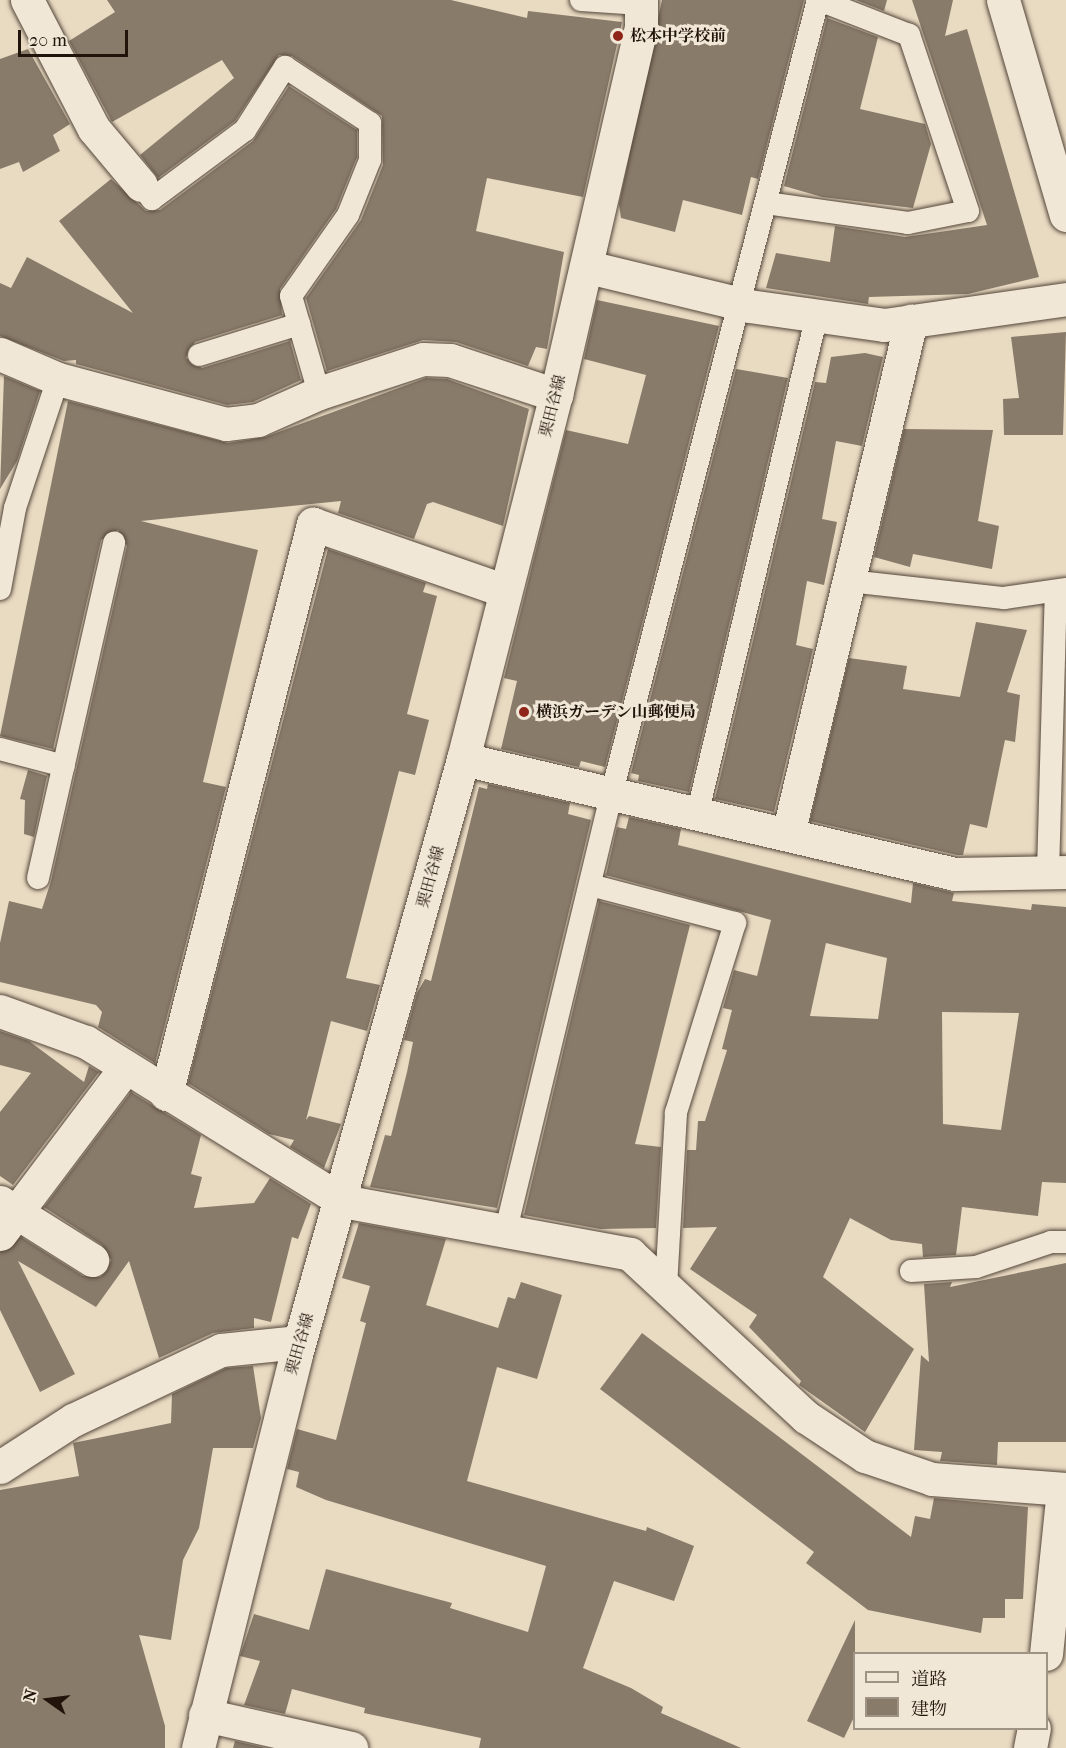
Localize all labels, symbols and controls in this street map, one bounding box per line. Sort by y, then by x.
scale bar [21,18,130,56]
place label: 松本中学校前 [630,26,726,46]
marker: 松本中学校前 [611,29,625,43]
text: 20 m [29,30,67,51]
street label: 栗田谷線 [536,373,570,439]
place label: 横浜ガーデン山郵便局 [536,702,696,722]
marker: 横浜ガーデン山郵便局 [517,705,531,719]
street label: 栗田谷線 [413,844,449,910]
street label: 栗田谷線 [282,1311,318,1377]
legend [853,1652,1048,1730]
text: 道路 [911,1669,947,1690]
north arrow [18,1670,78,1730]
text: N [19,1687,41,1704]
text: 建物 [911,1699,947,1720]

